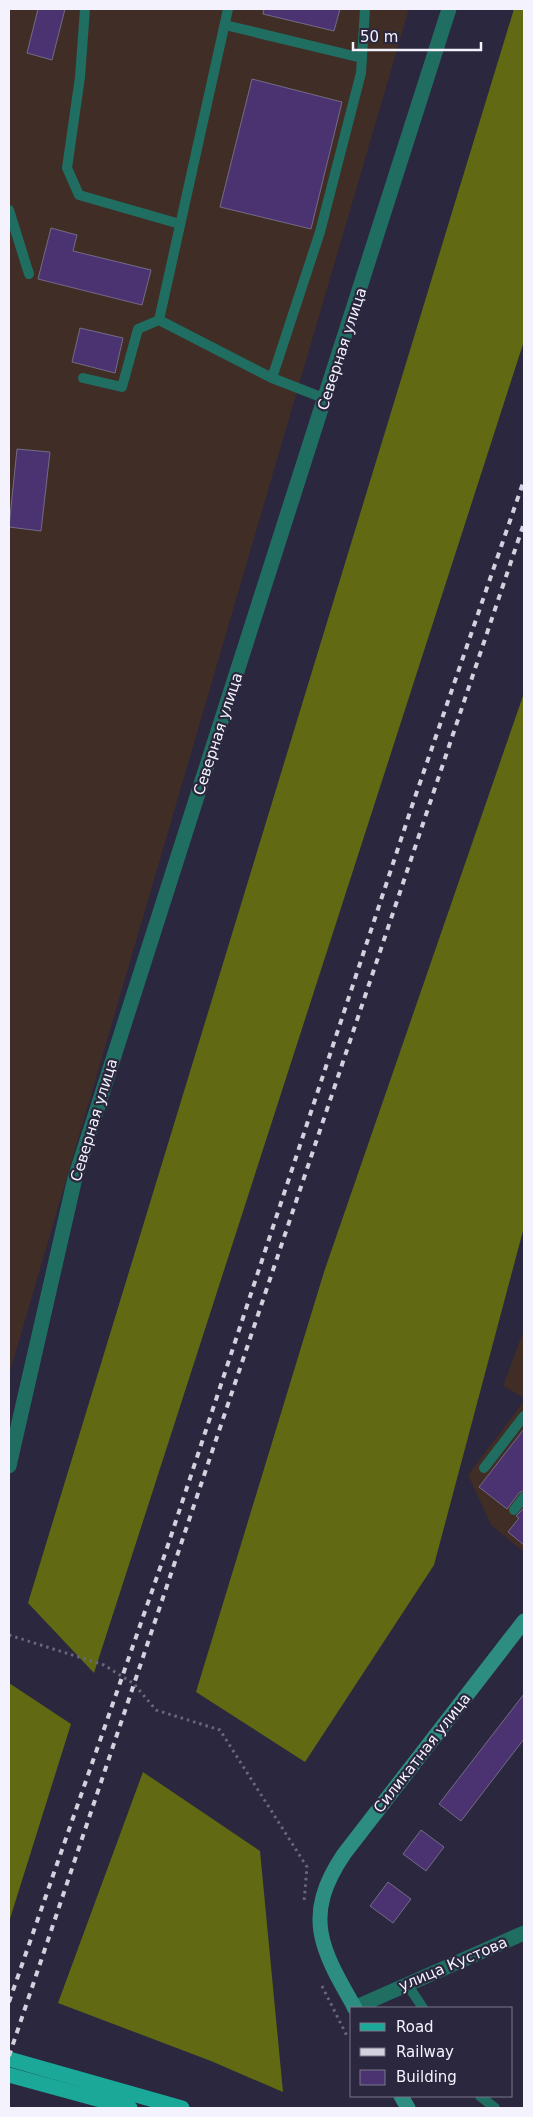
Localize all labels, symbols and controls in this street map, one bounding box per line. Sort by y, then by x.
scale bar [353,20,480,52]
text: 50 m [360,28,398,46]
street label: Северная улица [314,285,370,413]
street label: Северная улица [190,670,246,798]
street label: Северная улица [67,1056,121,1184]
street label: Силикатная улица [370,1690,474,1816]
street label: улица Кустова [396,1933,510,1995]
legend [350,2007,513,2097]
text: Road [396,2018,434,2036]
text: Railway [396,2043,454,2061]
text: Building [396,2068,457,2086]

